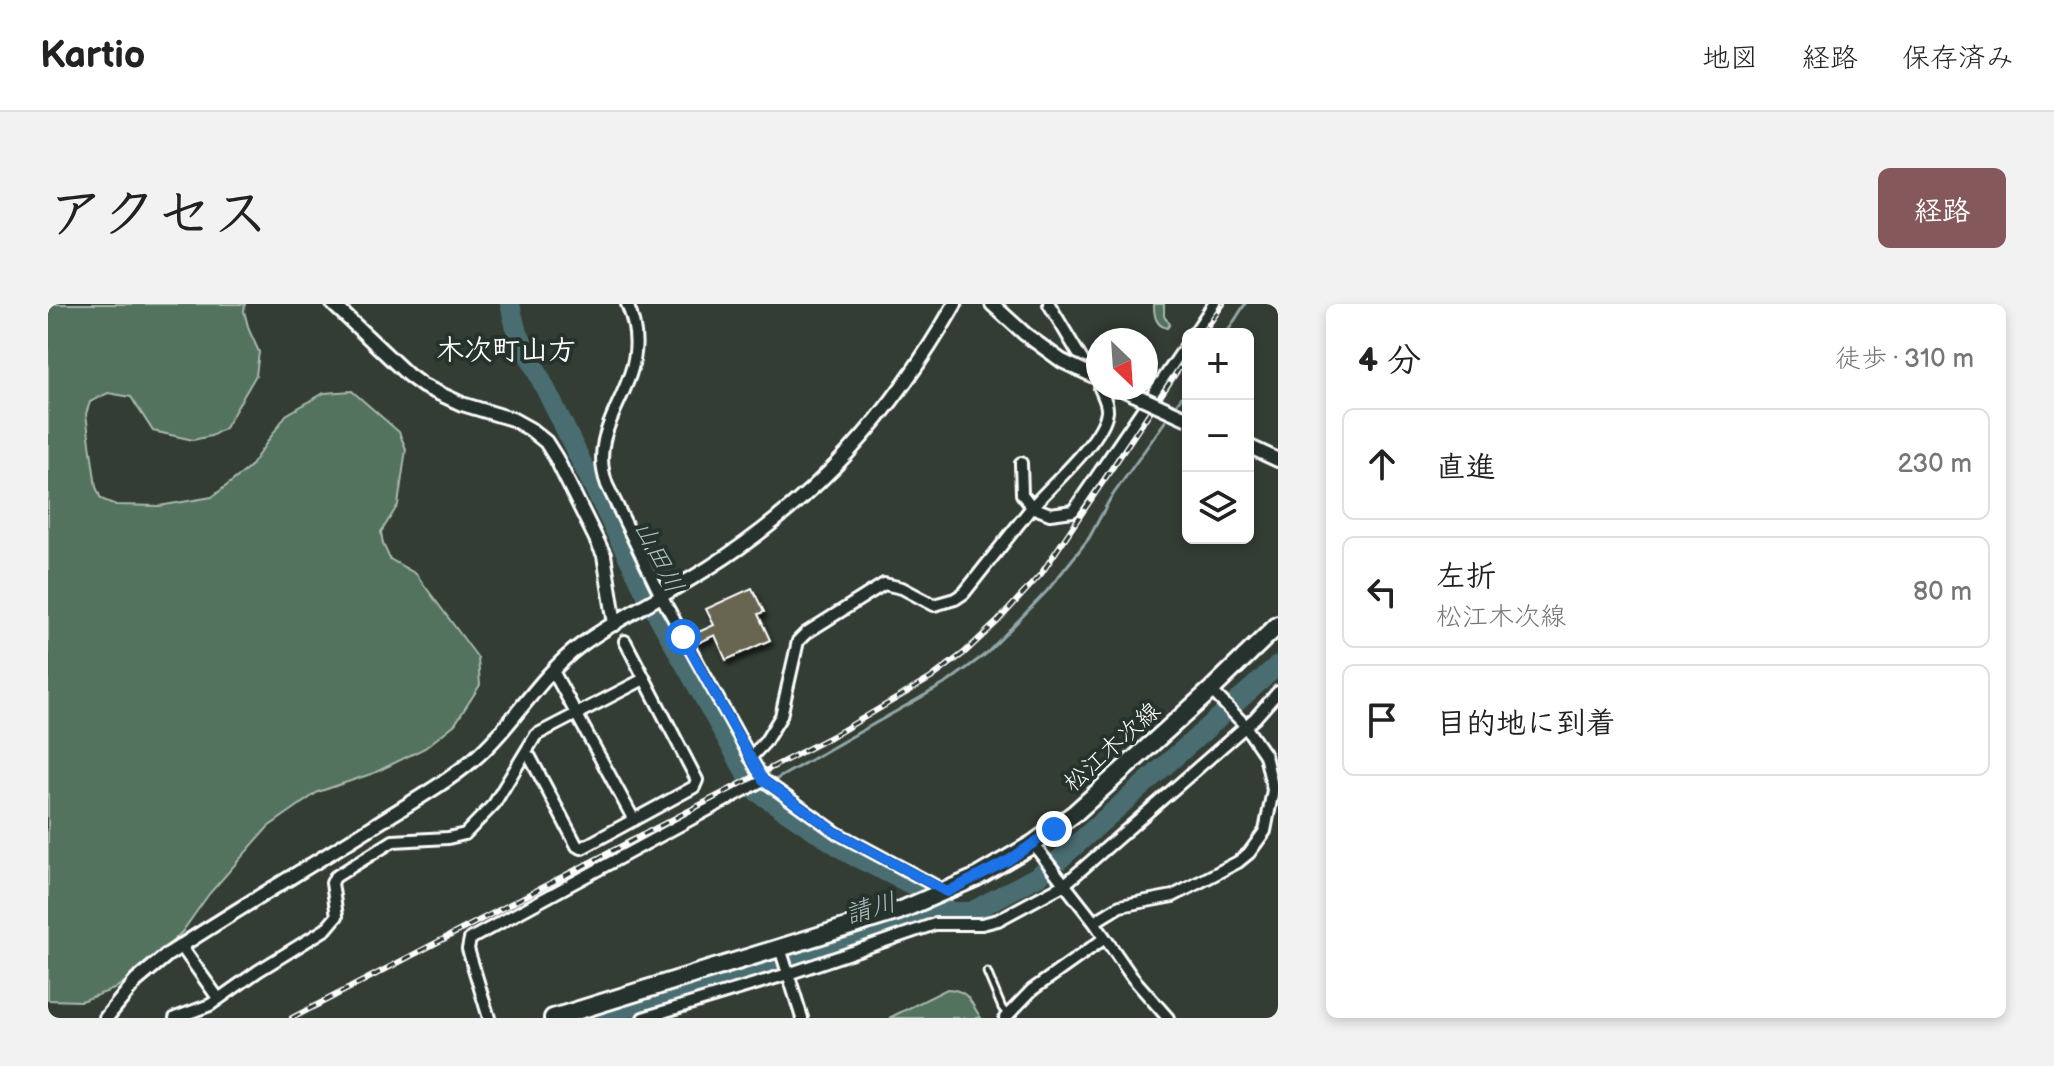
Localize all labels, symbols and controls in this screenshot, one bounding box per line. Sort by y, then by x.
text: Kartio [40,33,146,78]
text: 地図 [1702,42,1758,75]
text: 経路 [1802,42,1858,75]
text: 保存済み [1902,42,2014,75]
button: 経路 [1878,168,2006,248]
text: アクセス [48,182,269,249]
north arrow [1086,328,1158,400]
map controls [1182,328,1254,544]
button: + [1182,328,1254,400]
district label: 木次町山方 [436,334,576,367]
text: 4 分 [1358,340,1421,381]
text: 徒歩 · 310 m [1835,344,1974,375]
button: − [1182,400,1254,472]
icon: ahead [1360,442,1404,486]
text: 230 m [1897,449,1972,480]
text: 直進 [1436,450,1496,486]
button: layers [1182,472,1254,544]
water label: 山田川 [626,515,690,599]
text: 左折 [1436,559,1496,595]
icon: left [1360,570,1404,614]
text: 80 m [1913,577,1972,608]
text: 松江木次線 [1436,602,1566,633]
route start [665,619,701,655]
street label: 松江木次線 [1058,696,1166,798]
icon: arrive [1360,698,1404,742]
text: 目的地に到着 [1436,706,1616,742]
route end [1036,811,1072,847]
water label: 請川 [842,887,900,931]

